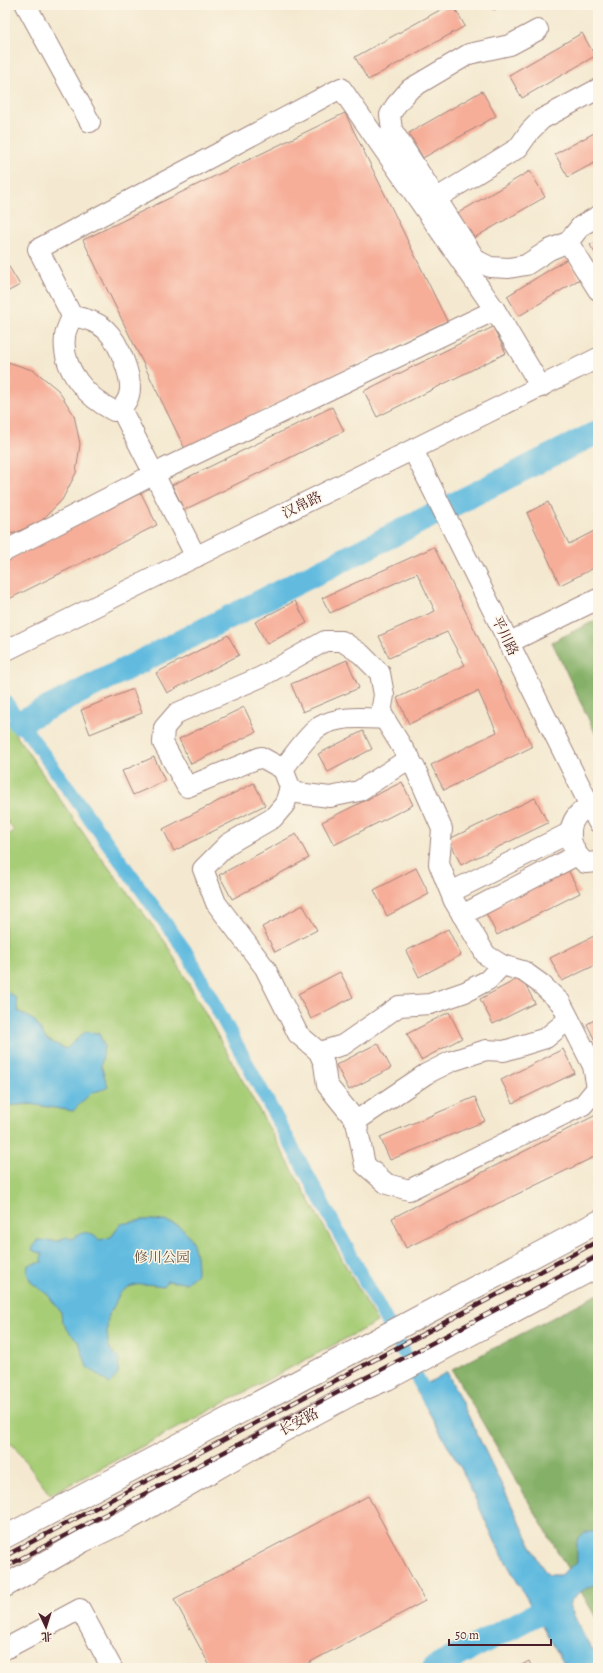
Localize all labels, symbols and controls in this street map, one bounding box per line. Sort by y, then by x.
street label: 汉帛路 [279,487,325,523]
street label: 平川路 [487,613,523,659]
park label: 修川公园 [134,1248,190,1267]
street label: 长安路 [276,1404,322,1440]
north arrow [26,1607,66,1647]
scale bar [449,1621,551,1647]
text: 50 m [455,1627,479,1643]
text: 北 [41,1629,53,1644]

